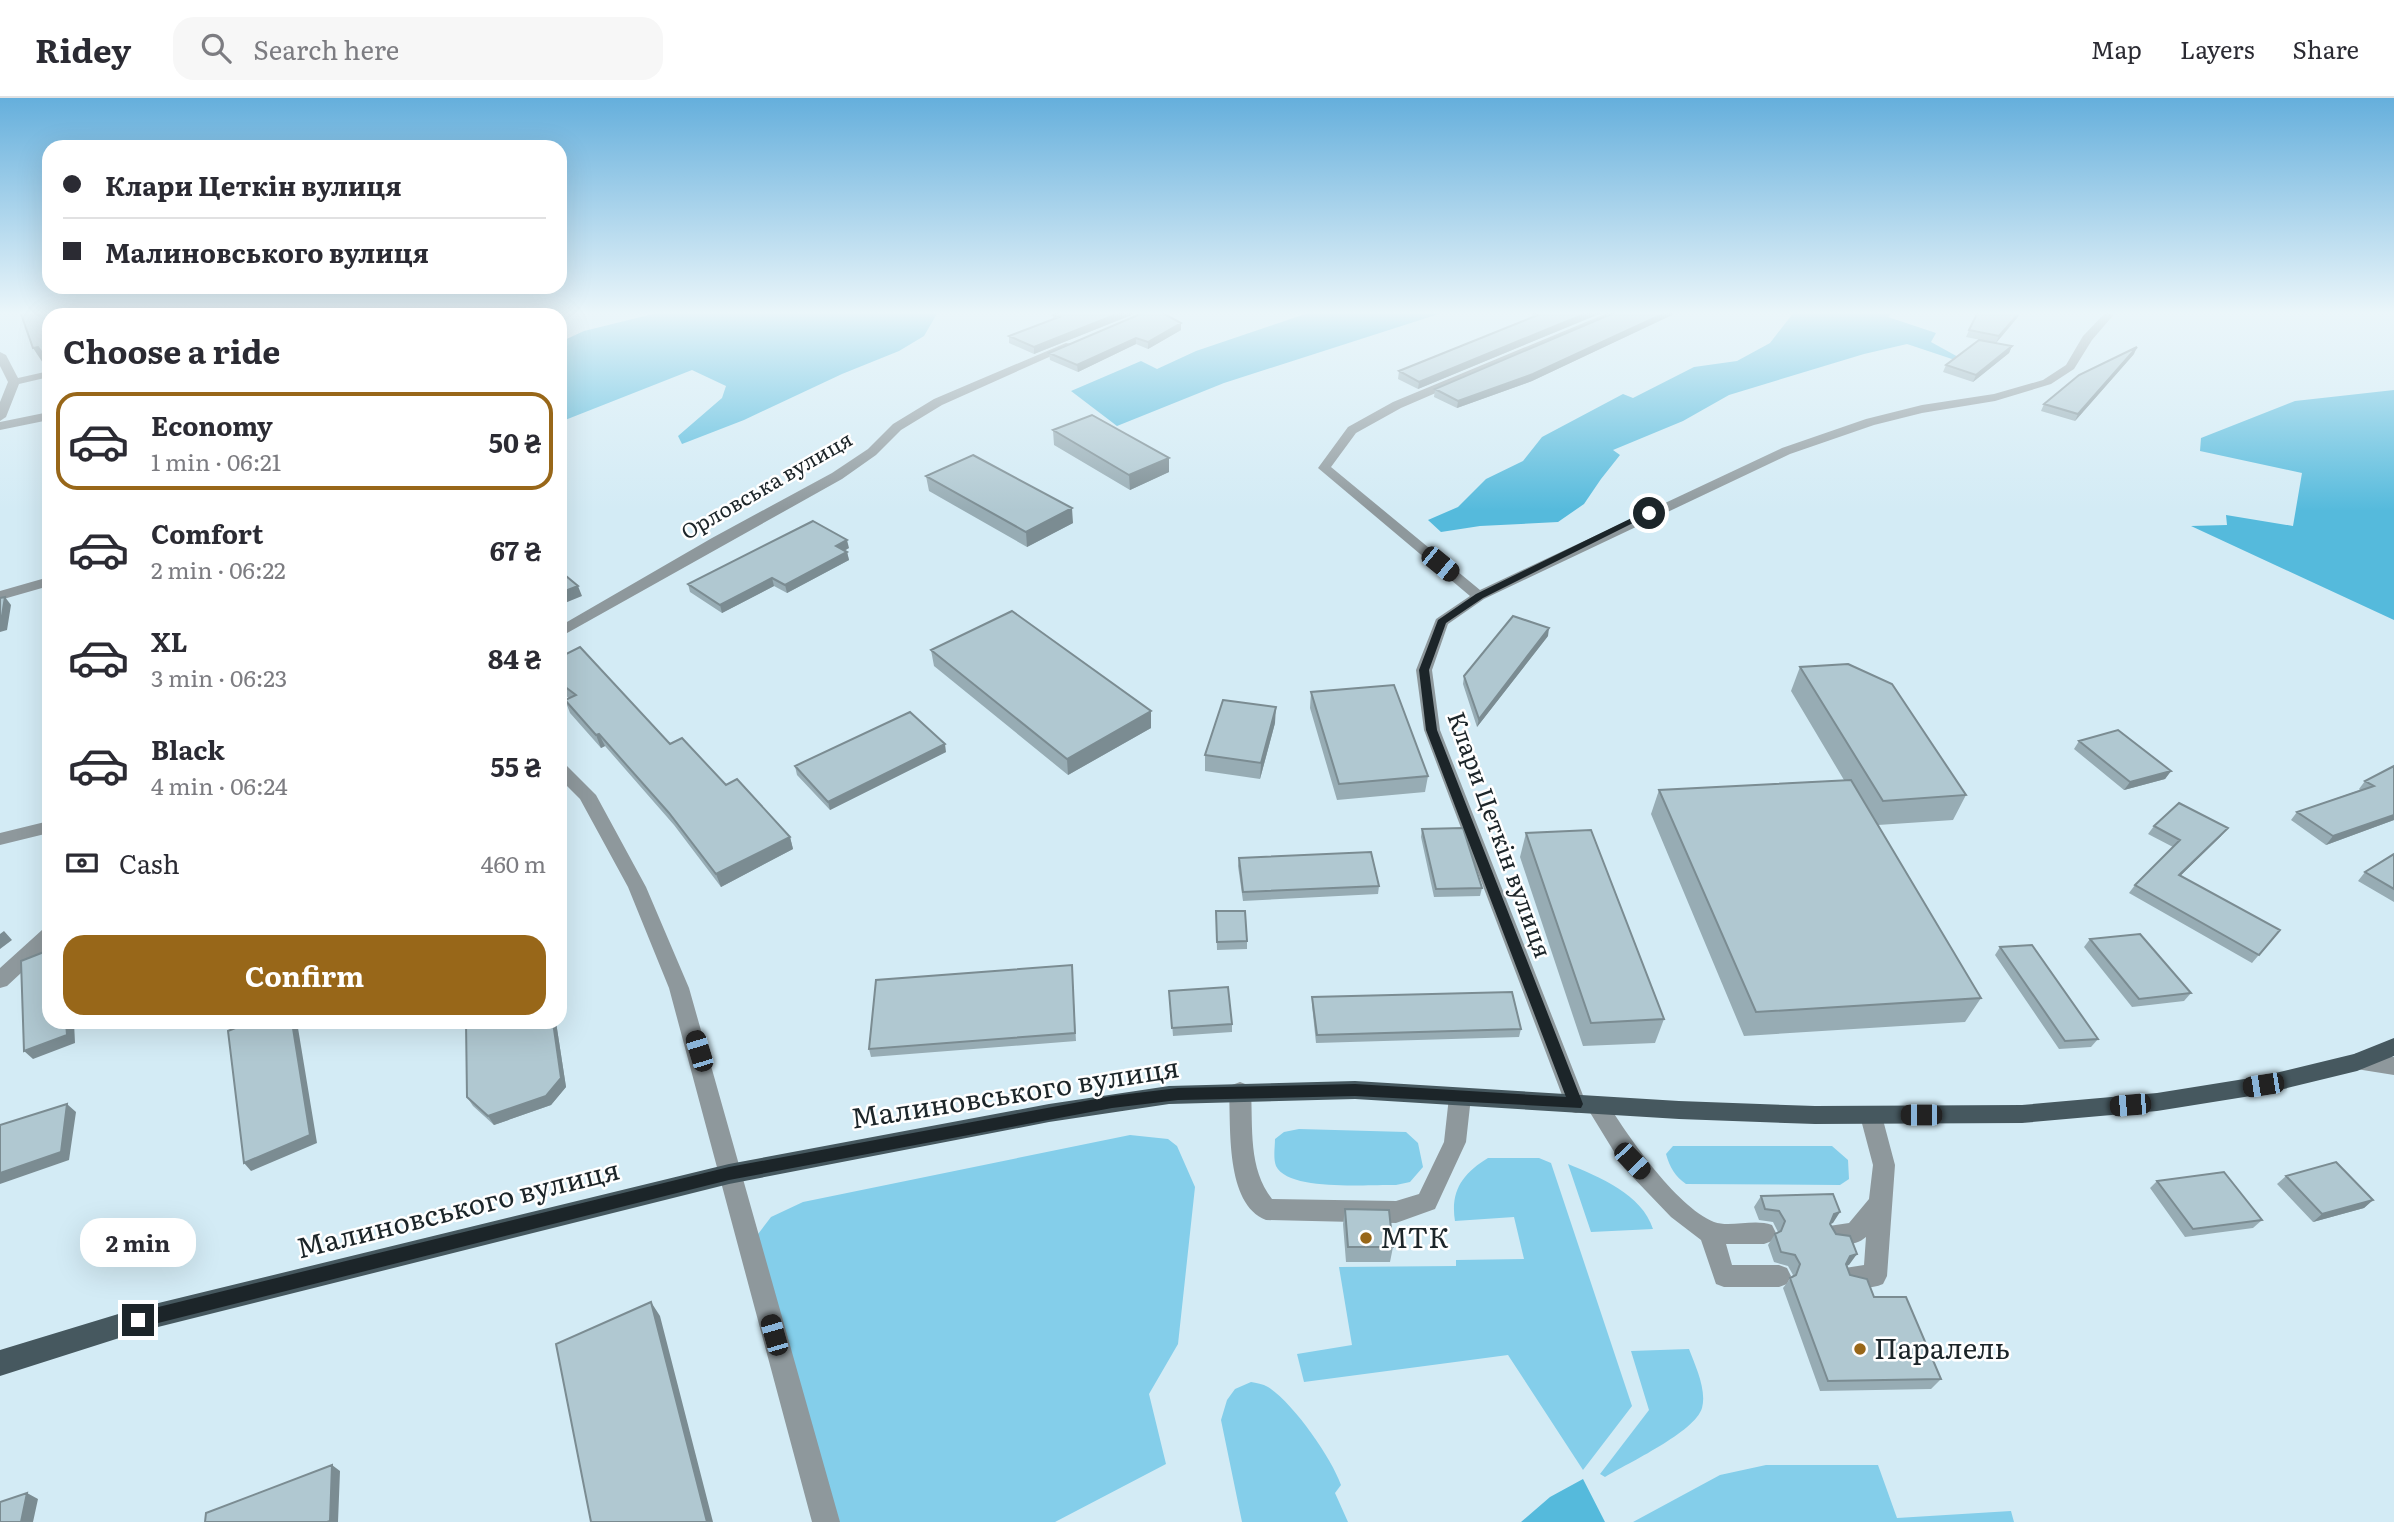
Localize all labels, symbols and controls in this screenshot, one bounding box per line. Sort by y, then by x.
search box [173,17,663,80]
text: Ridey [35,24,131,73]
icon: search [197,29,235,67]
text: Search here [253,29,399,68]
text: Map [2091,31,2142,66]
text: Layers [2180,31,2254,66]
text: Share [2292,31,2359,66]
text: Клари Цеткін вулиця [105,165,402,204]
text: Малиновського вулиця [105,232,429,271]
text: Choose a ride [63,326,280,374]
text: Economy [151,405,273,444]
icon: car [67,410,130,473]
text: 50 ₴ [489,422,542,461]
street label: Орловська вулиця [674,422,857,546]
text: 1 min · 06:21 [151,444,281,478]
route start [1633,497,1665,529]
text: Comfort [151,513,263,552]
icon: car [67,518,130,581]
text: 67 ₴ [490,530,542,569]
car [1418,543,1463,585]
text: 2 min · 06:22 [151,552,286,586]
text: XL [151,621,188,660]
icon: car [67,626,130,689]
text: 84 ₴ [488,638,542,677]
text: 3 min · 06:23 [151,660,287,694]
street label: Клари Цеткін вулиця [1440,706,1562,962]
text: Black [151,729,225,768]
icon: car [67,734,130,797]
text: 55 ₴ [491,746,542,785]
text: 4 min · 06:24 [151,768,288,802]
text: Cash [119,843,180,882]
icon: cash [63,844,101,882]
text: 460 m [481,846,546,880]
button: Confirm [63,935,546,1015]
car [683,1028,716,1074]
street label: Малиновського вулиця [848,1044,1182,1138]
car [2241,1071,2286,1099]
car [2109,1093,2152,1117]
car [1901,1105,1943,1126]
car [1610,1139,1655,1183]
street label: Малиновського вулиця [292,1147,623,1268]
place label: МТК [1380,1215,1449,1257]
callout: 2 min [80,1218,196,1268]
text: 2 min [106,1225,170,1259]
marker: МТК [1358,1230,1374,1246]
route end [122,1304,154,1336]
car [759,1312,790,1358]
place label: Паралель [1874,1326,2010,1368]
marker: Паралель [1852,1341,1868,1357]

